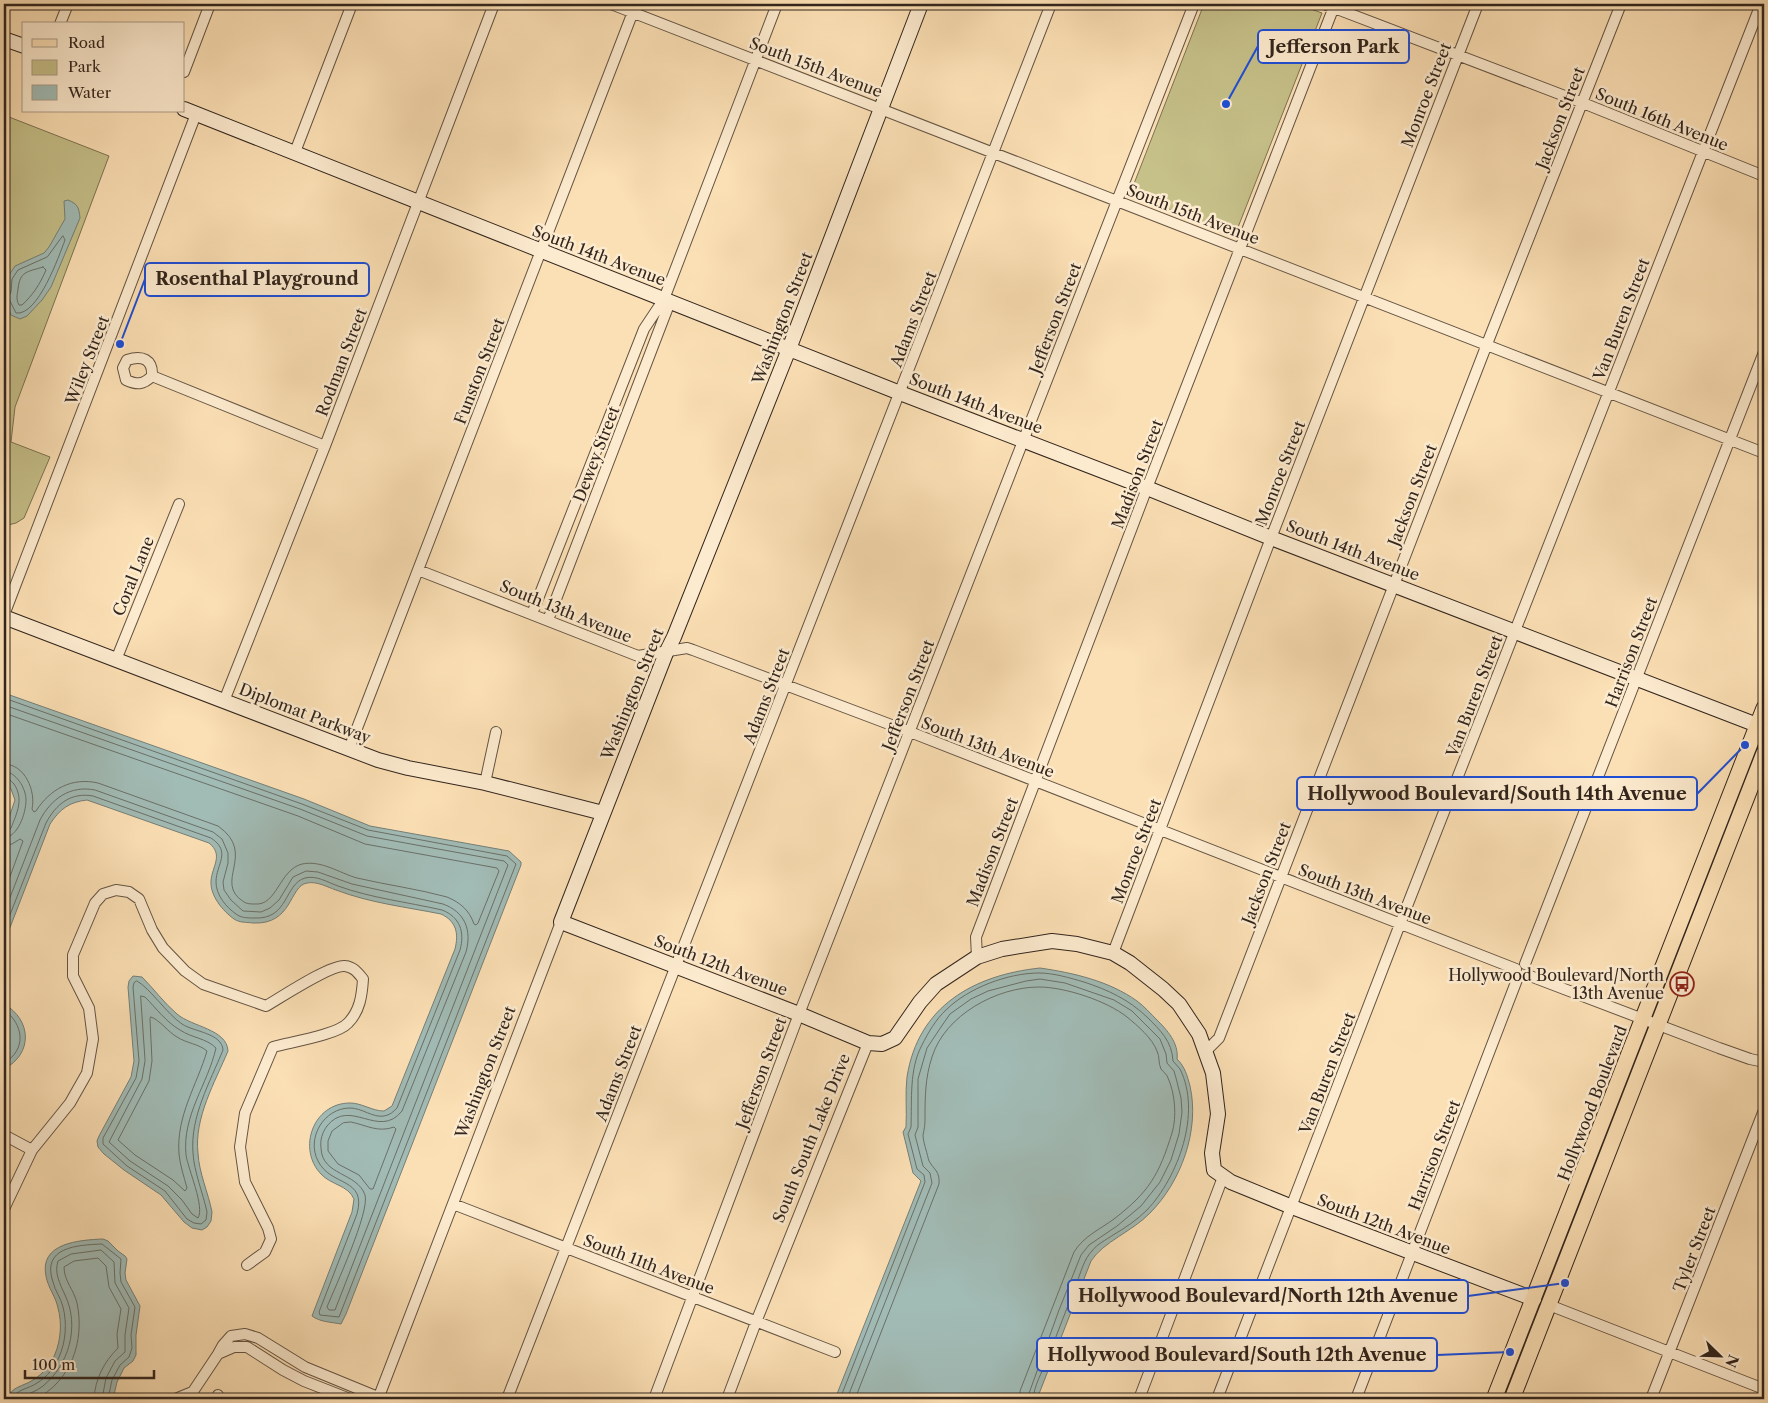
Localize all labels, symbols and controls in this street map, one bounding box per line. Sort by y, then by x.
legend [22,22,185,112]
callout: Jefferson Park [1258,30,1409,63]
street label: South 15th Avenue [747,32,885,102]
text: Road [68,33,105,52]
text: Jefferson Park [1266,36,1401,58]
street label: Monroe Street [1397,40,1455,150]
text: Park [68,57,102,76]
street label: Jackson Street [1530,64,1589,175]
text: Water [67,83,112,102]
street label: South 16th Avenue [1593,83,1731,155]
street label: South 15th Avenue [1124,179,1262,249]
street label: South 14th Avenue [529,220,669,290]
street label: Washington Street [747,249,817,388]
street label: Van Buren Street [1588,255,1654,384]
street label: Jefferson Street [1024,259,1085,379]
callout: Rosenthal Playground [145,263,369,296]
text: Rosenthal Playground [155,268,359,290]
street label: Adams Street [885,268,941,371]
street label: Rodman Street [311,305,371,419]
street label: Wiley Street [61,312,113,408]
street label: Funston Street [450,315,509,427]
street label: South 14th Avenue [906,368,1046,438]
street label: Dewey Street [569,403,624,505]
street label: Madison Street [1107,416,1167,531]
street label: Monroe Street [1251,418,1309,528]
street label: Jackson Street [1382,441,1441,552]
street label: South 14th Avenue [1283,515,1423,585]
street label: Coral Lane [108,533,158,619]
street label: South 13th Avenue [497,575,635,647]
street label: Harrison Street [1601,594,1661,710]
street label: Washington Street [596,625,668,764]
street label: Van Buren Street [1441,632,1507,761]
street label: Jefferson Street [877,636,938,756]
street label: Adams Street [738,645,794,748]
street label: Diplomat Parkway [236,679,375,748]
street label: South 13th Avenue [919,712,1057,782]
callout: Hollywood Boulevard/South 14th Avenue [1297,777,1697,810]
text: Hollywood Boulevard/South 14th Avenue [1307,783,1687,805]
street label: Madison Street [962,794,1022,909]
street label: Monroe Street [1107,796,1165,906]
street label: Jackson Street [1236,819,1295,930]
street label: South 13th Avenue [1296,859,1434,929]
street label: South 12th Avenue [651,930,791,1000]
place label: Hollywood Boulevard/North 13th Avenue [1448,965,1664,1003]
bus stop icon: Hollywood Boulevard/North 13th Avenue [1669,971,1695,997]
street label: Washington Street [450,1003,520,1142]
street label: Van Buren Street [1294,1009,1360,1138]
street label: Jefferson Street [731,1014,791,1134]
street label: Adams Street [590,1022,646,1125]
street label: Hollywood Boulevard [1553,1022,1631,1184]
street label: South South Lake Drive [768,1050,854,1226]
street label: Harrison Street [1404,1097,1464,1213]
street label: South 12th Avenue [1314,1189,1454,1259]
street label: Tyler Street [1669,1203,1720,1295]
street label: South 11th Avenue [581,1230,717,1298]
callout: Hollywood Boulevard/North 12th Avenue [1068,1280,1468,1313]
text: Hollywood Boulevard/North 12th Avenue [1078,1285,1458,1307]
north arrow [1696,1330,1746,1380]
callout: Hollywood Boulevard/South 12th Avenue [1037,1338,1437,1371]
text: Hollywood Boulevard/South 12th Avenue [1047,1344,1427,1366]
scale bar [25,1348,154,1380]
text: N [1721,1352,1743,1370]
text: 100 m [32,1355,75,1374]

